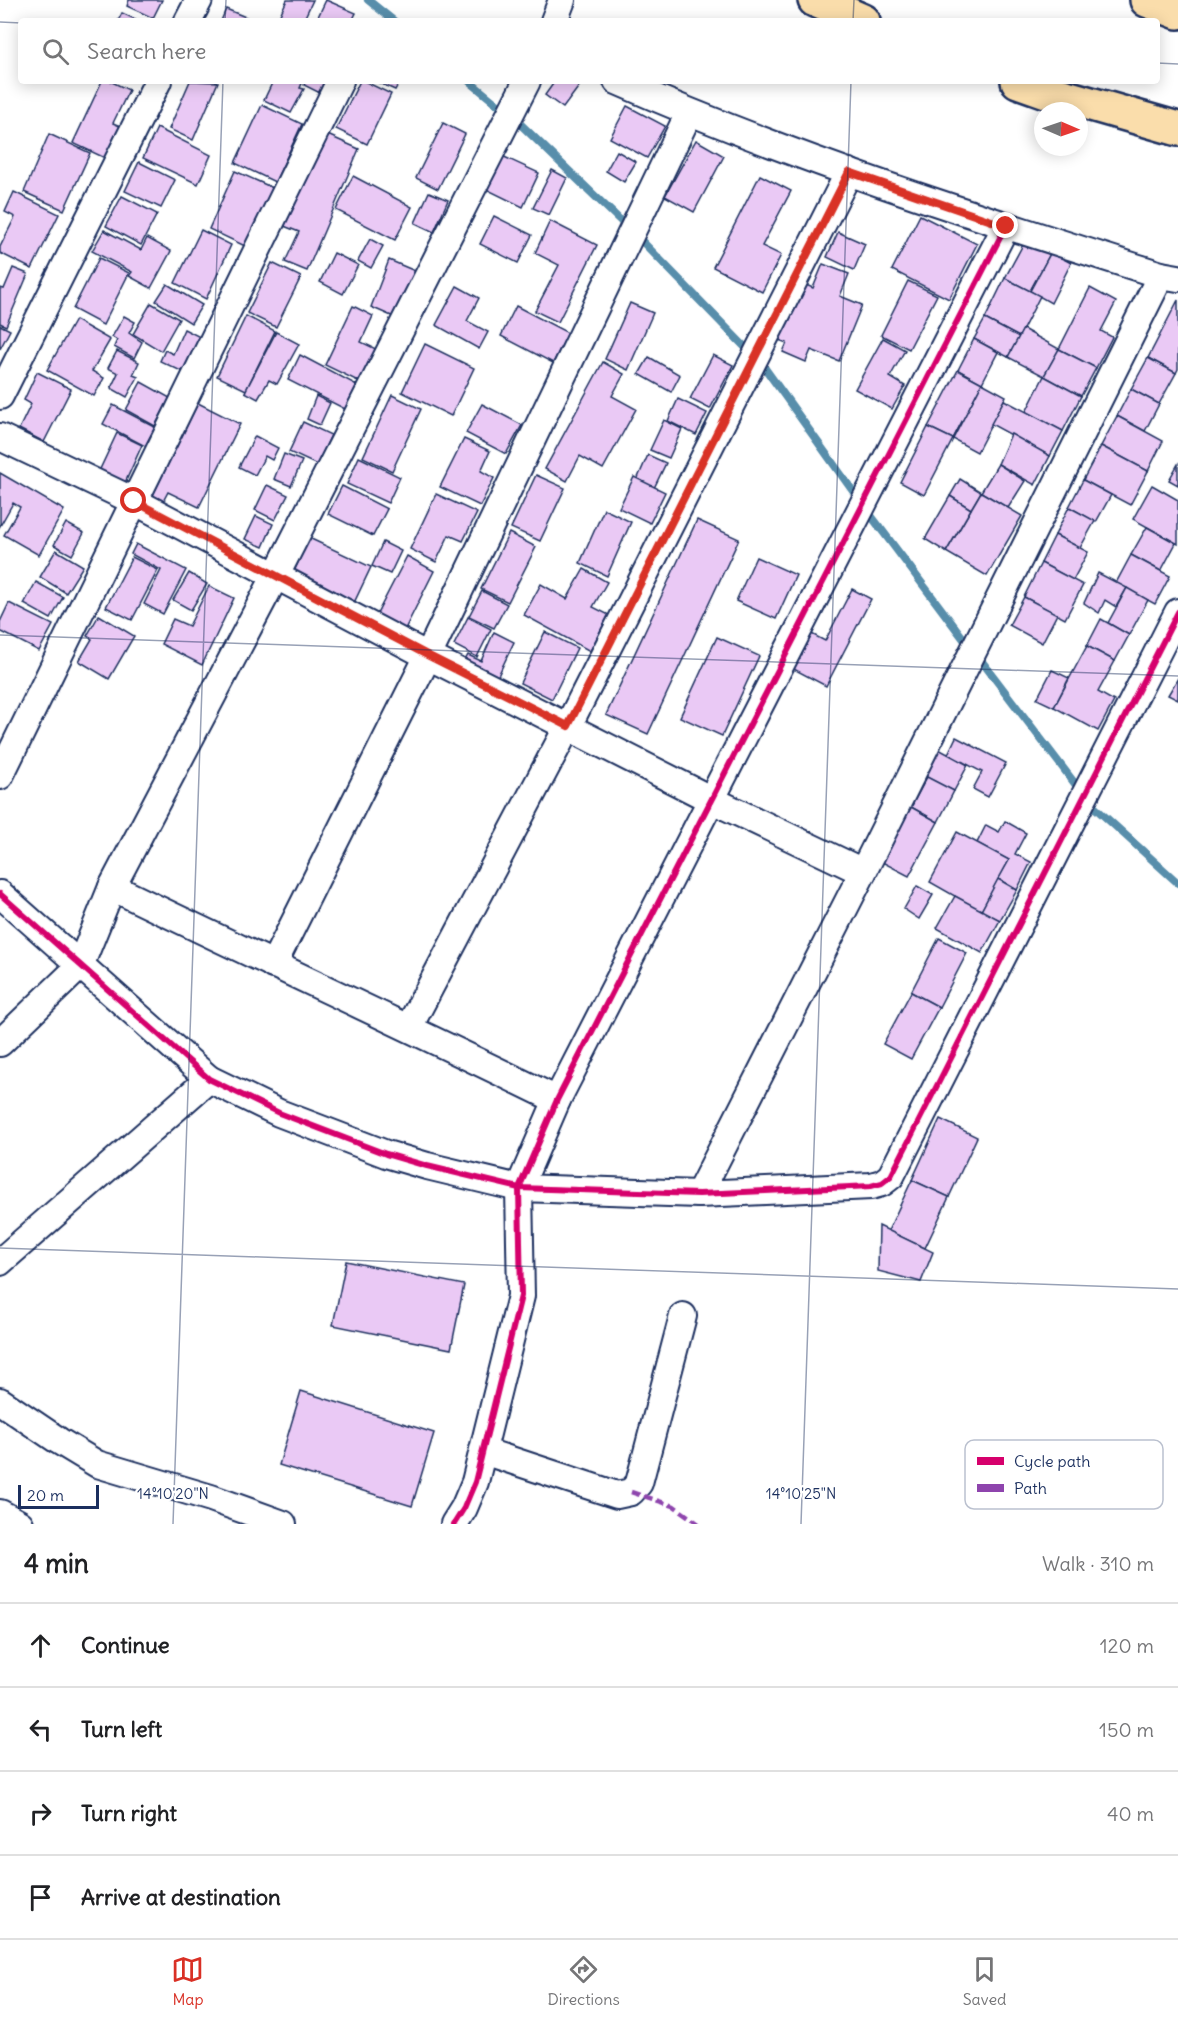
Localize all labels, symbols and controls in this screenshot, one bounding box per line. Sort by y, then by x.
search box [18,18,1160,84]
icon: search [39,35,72,68]
text: Search here [87,37,206,65]
north arrow [1034,102,1088,156]
route end [992,212,1018,238]
route start [120,487,146,513]
legend [965,1440,1163,1509]
text: Cycle path [1014,1451,1090,1471]
text: Path [1014,1478,1047,1498]
scale bar [18,1482,99,1510]
text: 14°10'20"N [137,1484,209,1503]
text: 14°10'25"N [766,1484,836,1503]
text: 20 m [27,1485,64,1505]
text: 4 min [24,1547,89,1580]
text: Walk · 310 m [1042,1551,1154,1576]
icon: ahead [24,1629,57,1662]
text: Continue [81,1631,170,1659]
text: 120 m [1100,1633,1154,1658]
icon: left [24,1713,57,1746]
text: Turn left [81,1715,162,1743]
text: 150 m [1099,1717,1154,1742]
icon: right [24,1797,57,1830]
text: Turn right [81,1799,177,1827]
text: 40 m [1107,1801,1154,1826]
icon: arrive [24,1881,57,1914]
text: Arrive at destination [81,1883,281,1911]
tab: Map [171,1953,204,2009]
tab: Directions [547,1953,620,2009]
tab: Saved [963,1953,1007,2009]

